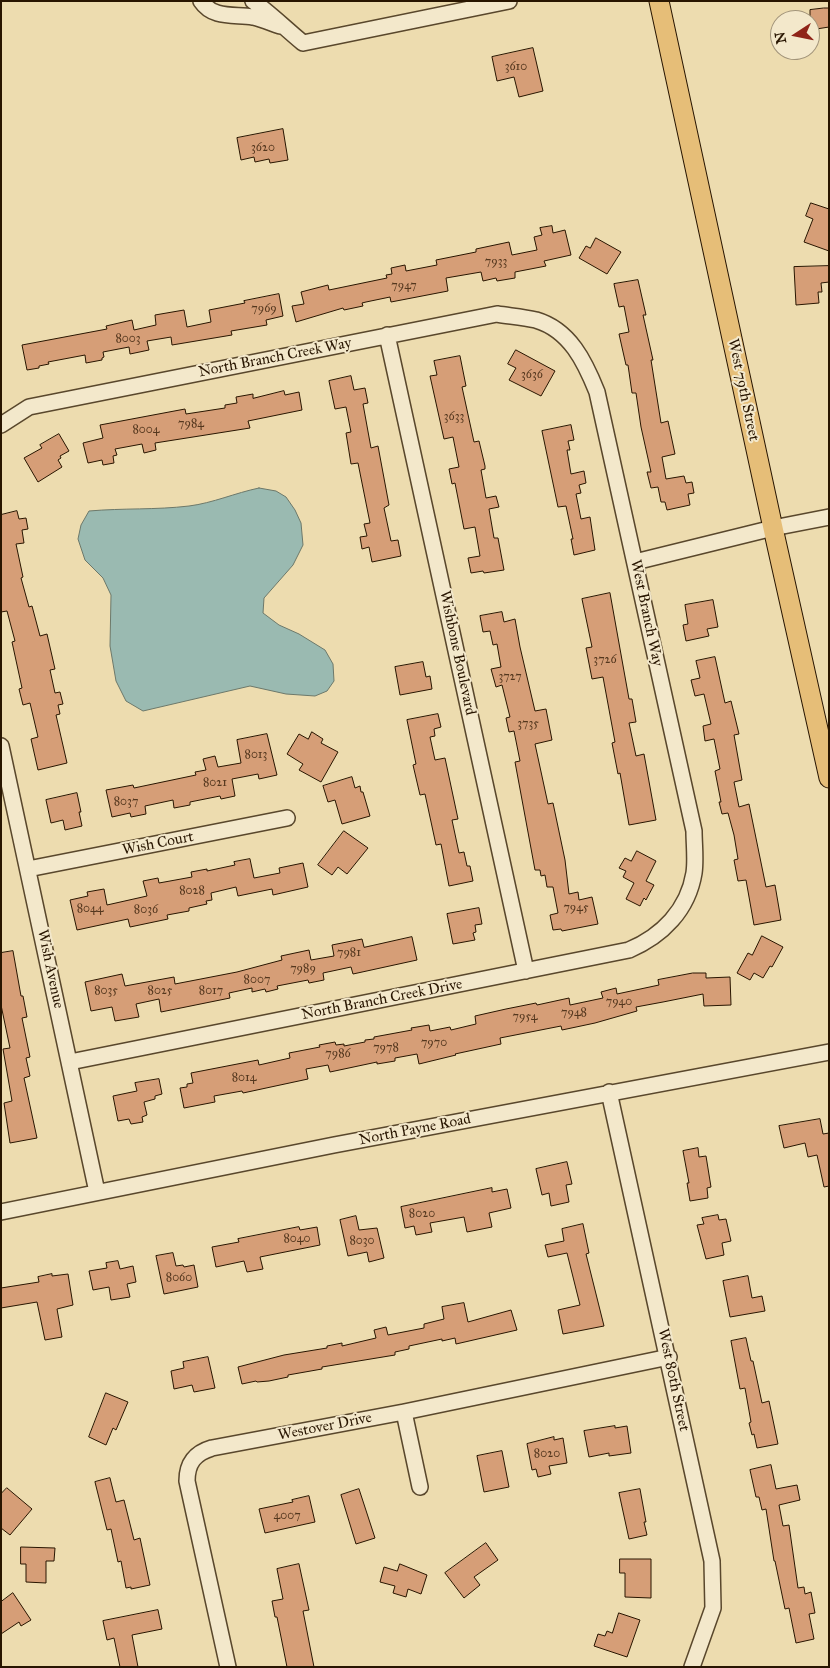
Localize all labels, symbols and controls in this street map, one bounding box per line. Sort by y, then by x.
north arrow [770,10,820,60]
text: N [771,30,790,45]
house number: 3610 [505,60,527,74]
house number: 3620 [251,141,275,155]
house number: 7933 [485,255,507,269]
house number: 7947 [391,279,417,293]
house number: 7969 [251,302,277,316]
house number: 8003 [115,332,141,346]
street label: North Branch Creek Way [197,334,353,382]
street label: West 79th Street [723,337,763,443]
house number: 3636 [521,368,543,382]
house number: 3633 [444,410,464,424]
house number: 7984 [178,417,204,431]
house number: 8004 [132,423,160,437]
street label: West Branch Way [626,558,666,668]
street label: Wishbone Boulevard [435,589,479,717]
house number: 3726 [593,653,617,667]
house number: 3727 [498,670,522,684]
house number: 3735 [517,717,539,731]
house number: 8013 [245,748,267,762]
house number: 8021 [203,776,227,790]
house number: 8037 [114,795,138,809]
street label: Wish Court [121,828,195,860]
house number: 8028 [179,884,205,898]
house number: 7945 [563,901,589,915]
house number: 8044 [77,902,103,916]
house number: 8036 [134,903,158,917]
street label: Wish Avenue [33,928,67,1010]
house number: 7981 [337,946,361,960]
house number: 7989 [290,962,316,976]
house number: 8007 [244,973,270,987]
street label: North Branch Creek Drive [300,976,464,1024]
house number: 8035 [94,984,118,998]
house number: 8025 [148,984,172,998]
house number: 8017 [199,984,223,998]
house number: 7940 [606,995,632,1009]
house number: 7948 [561,1006,587,1020]
house number: 7954 [513,1010,537,1024]
house number: 7970 [421,1036,447,1050]
house number: 7978 [373,1041,399,1055]
house number: 7986 [325,1047,351,1061]
house number: 8014 [232,1071,256,1085]
street label: North Payne Road [358,1110,472,1150]
house number: 8020 [409,1207,435,1221]
house number: 8040 [283,1232,311,1246]
house number: 8030 [349,1234,375,1248]
house number: 8060 [166,1271,192,1285]
street label: West 80th Street [653,1327,693,1433]
street label: Westover Drive [277,1409,373,1445]
house number: 8020 [534,1447,560,1461]
house number: 4007 [273,1509,301,1523]

